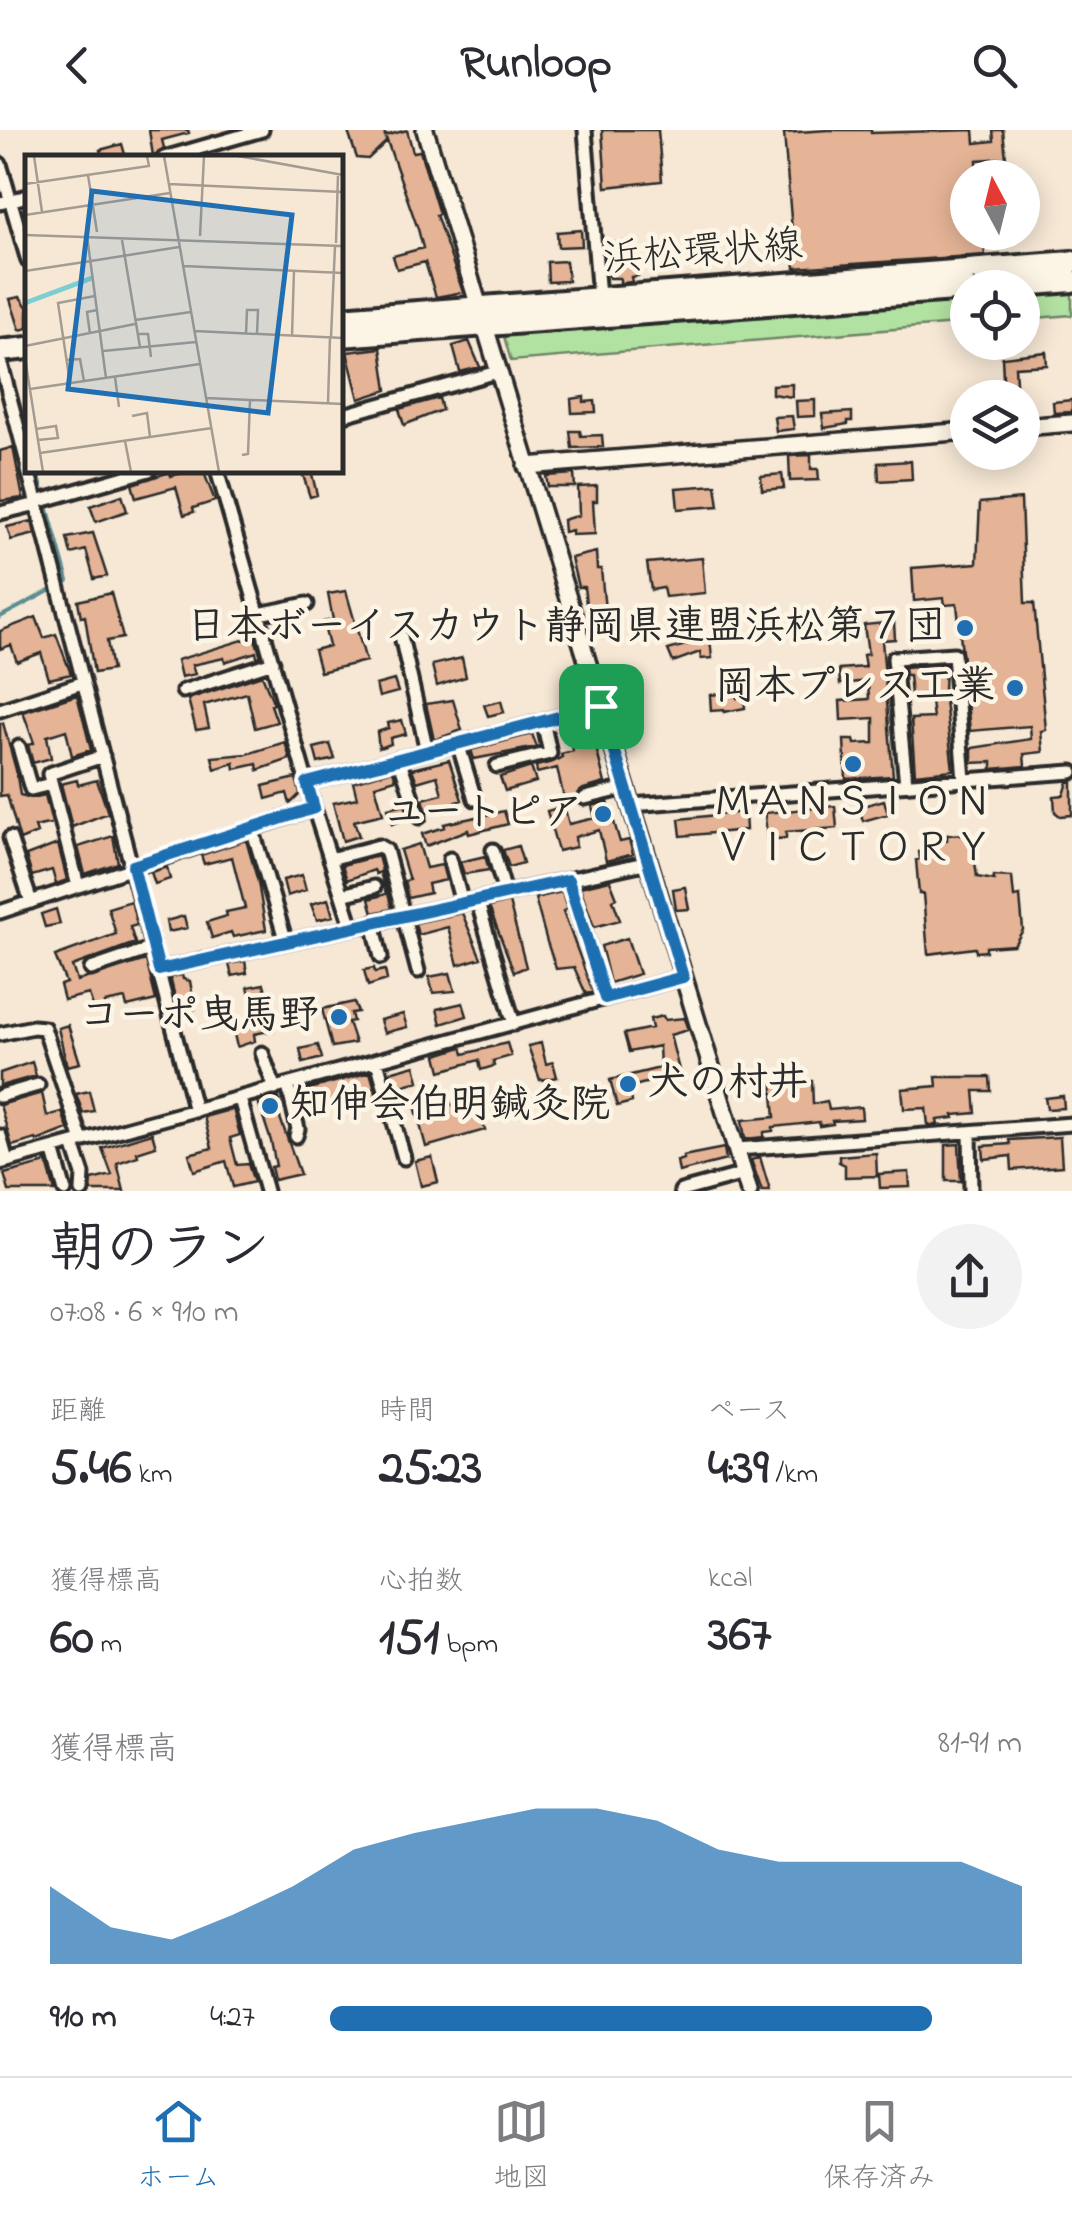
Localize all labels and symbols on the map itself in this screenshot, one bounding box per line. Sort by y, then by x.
inset map [25,155,342,472]
north arrow [950,160,1040,250]
street label: 浜松環状線 [601,218,805,290]
place label: 日本ボーイスカウト静岡県連盟浜松第７団 [187,599,945,658]
marker: 日本ボーイスカウト静岡県連盟浜松第７団 [954,617,976,639]
place label: 岡本プレス工業 [715,659,995,718]
pin [559,664,644,749]
marker: 岡本プレス工業 [1004,677,1026,699]
marker: ＭＡＮＳＩＯＮ ＶＩＣＴＯＲＹ [842,753,864,775]
place label: ＭＡＮＳＩＯＮ ＶＩＣＴＯＲＹ [713,775,993,880]
place label: ユートピア [385,785,583,844]
marker: ユートピア [592,803,614,825]
place label: コーポ曳馬野 [79,988,319,1047]
marker: コーポ曳馬野 [328,1006,350,1028]
place label: 犬の村井 [648,1055,808,1114]
marker: 犬の村井 [617,1073,639,1095]
place label: 知伸会伯明鍼灸院 [290,1077,610,1136]
marker: 知伸会伯明鍼灸院 [259,1095,281,1117]

